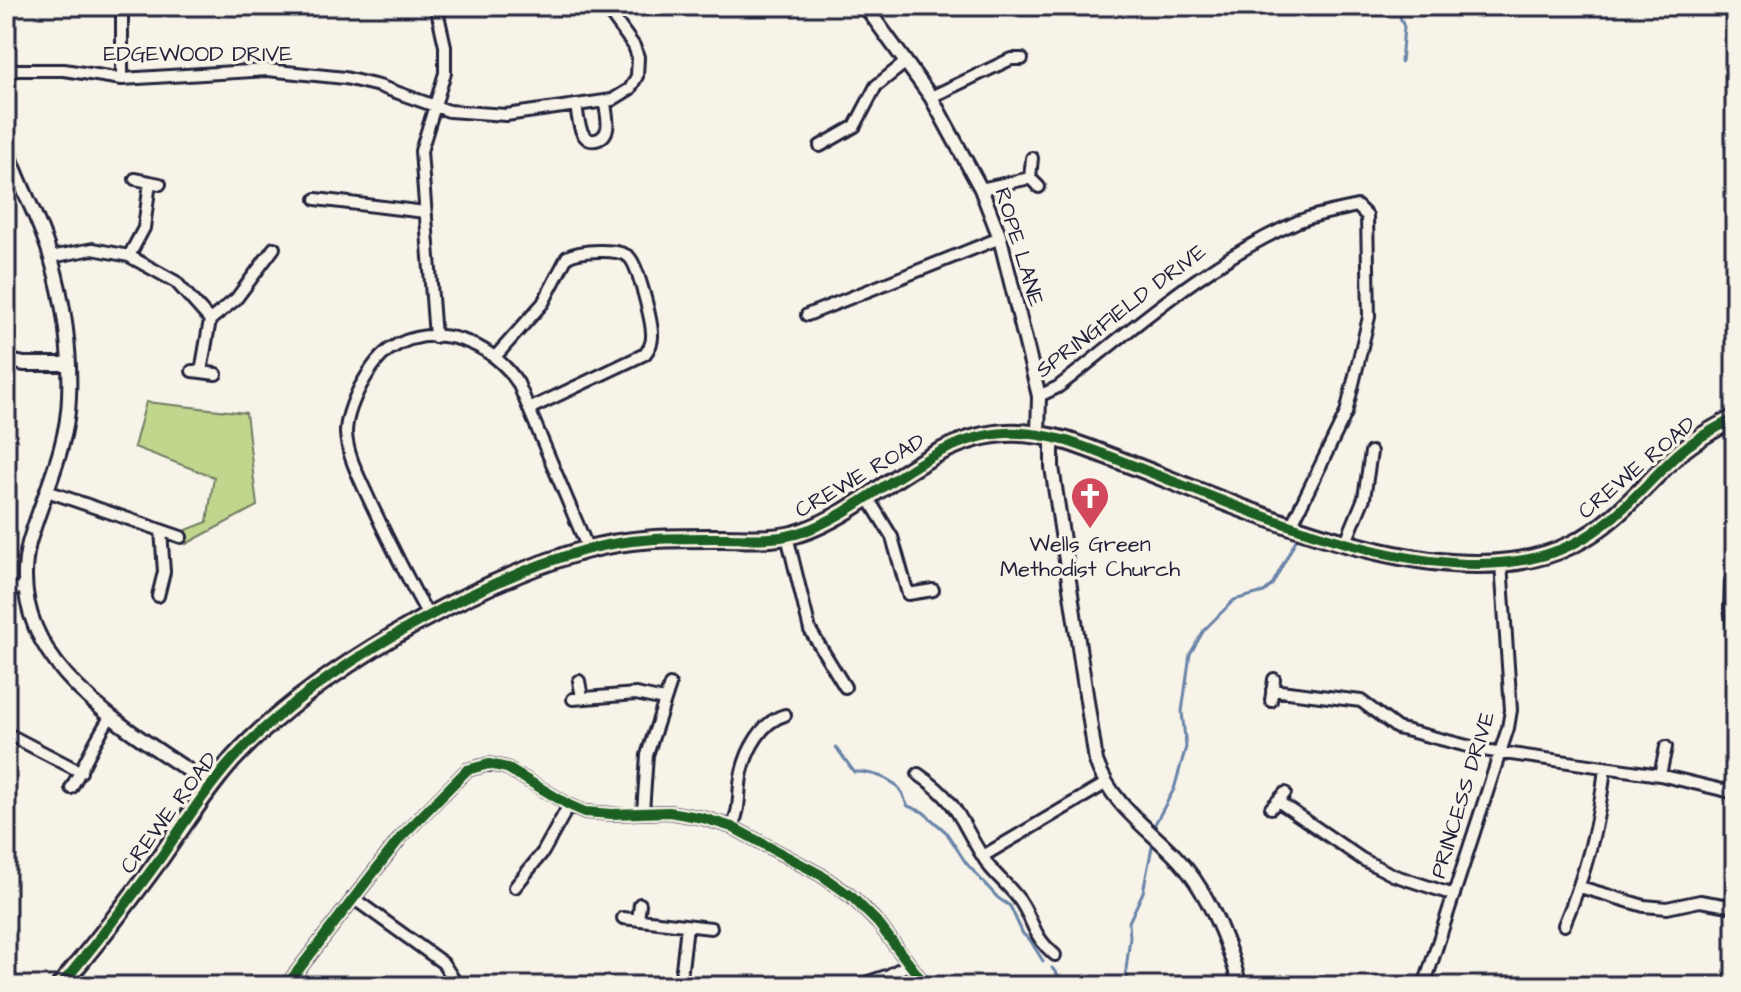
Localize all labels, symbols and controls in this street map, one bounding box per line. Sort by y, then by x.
street label: EDGEWOOD DRIVE [104,39,292,70]
street label: ROPE LANE [986,184,1052,310]
street label: SPRINGFIELD DRIVE [1029,237,1213,385]
street label: CREWE ROAD [1571,409,1703,527]
street label: CREWE ROAD [789,426,931,526]
church icon: Wells Green Methodist Church [1069,475,1111,530]
place label: Wells Green Methodist Church [1000,529,1180,585]
street label: PRINCESS DRIVE [1423,708,1503,882]
street label: CREWE ROAD [113,746,225,880]

